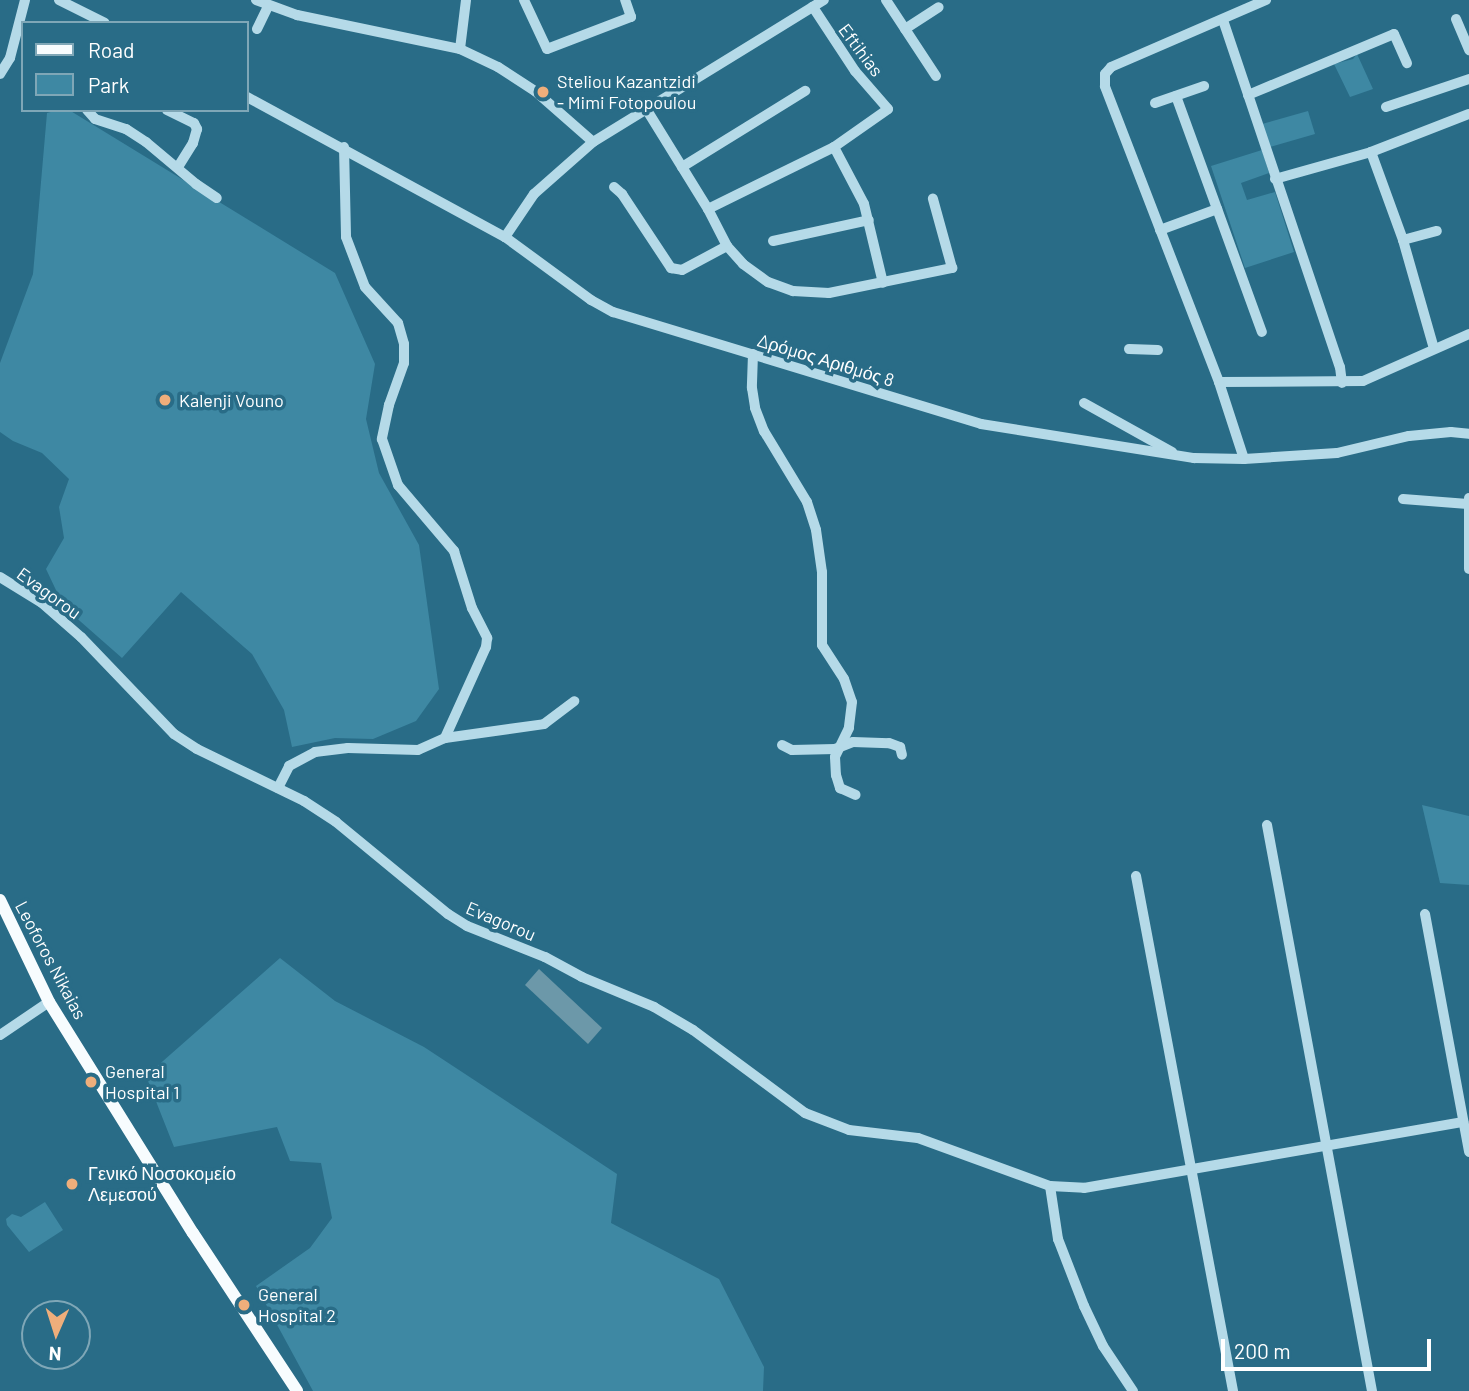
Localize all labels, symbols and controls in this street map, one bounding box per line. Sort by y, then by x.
street label: Eftihias [834,19,888,81]
legend [21,21,248,112]
text: Road [88,37,134,62]
place label: Steliou Kazantzidi - Mimi Fotopoulou [557,71,696,114]
text: Park [88,72,129,97]
marker: Steliou Kazantzidi - Mimi Fotopoulou [535,84,551,100]
street label: Δρόμος Αριθμός 8 [755,329,897,391]
place label: Kalenji Vouno [179,389,284,411]
marker: Kalenji Vouno [157,392,173,408]
street label: Evagorou [13,563,85,623]
street label: Leoforos Nikaias [11,897,91,1023]
street label: Evagorou [463,897,539,945]
place label: General Hospital 1 [105,1061,180,1104]
marker: General Hospital 1 [83,1074,99,1090]
place label: Γενικό Νοσοκομείο Λεμεσού [88,1163,236,1206]
marker: Γενικό Νοσοκομείο Λεμεσού [62,1174,82,1194]
place label: General Hospital 2 [258,1284,336,1326]
marker: General Hospital 2 [236,1297,252,1313]
north arrow [21,1300,91,1370]
scale bar [1224,1324,1434,1368]
text: 200 m [1234,1338,1291,1363]
text: N [48,1343,62,1366]

